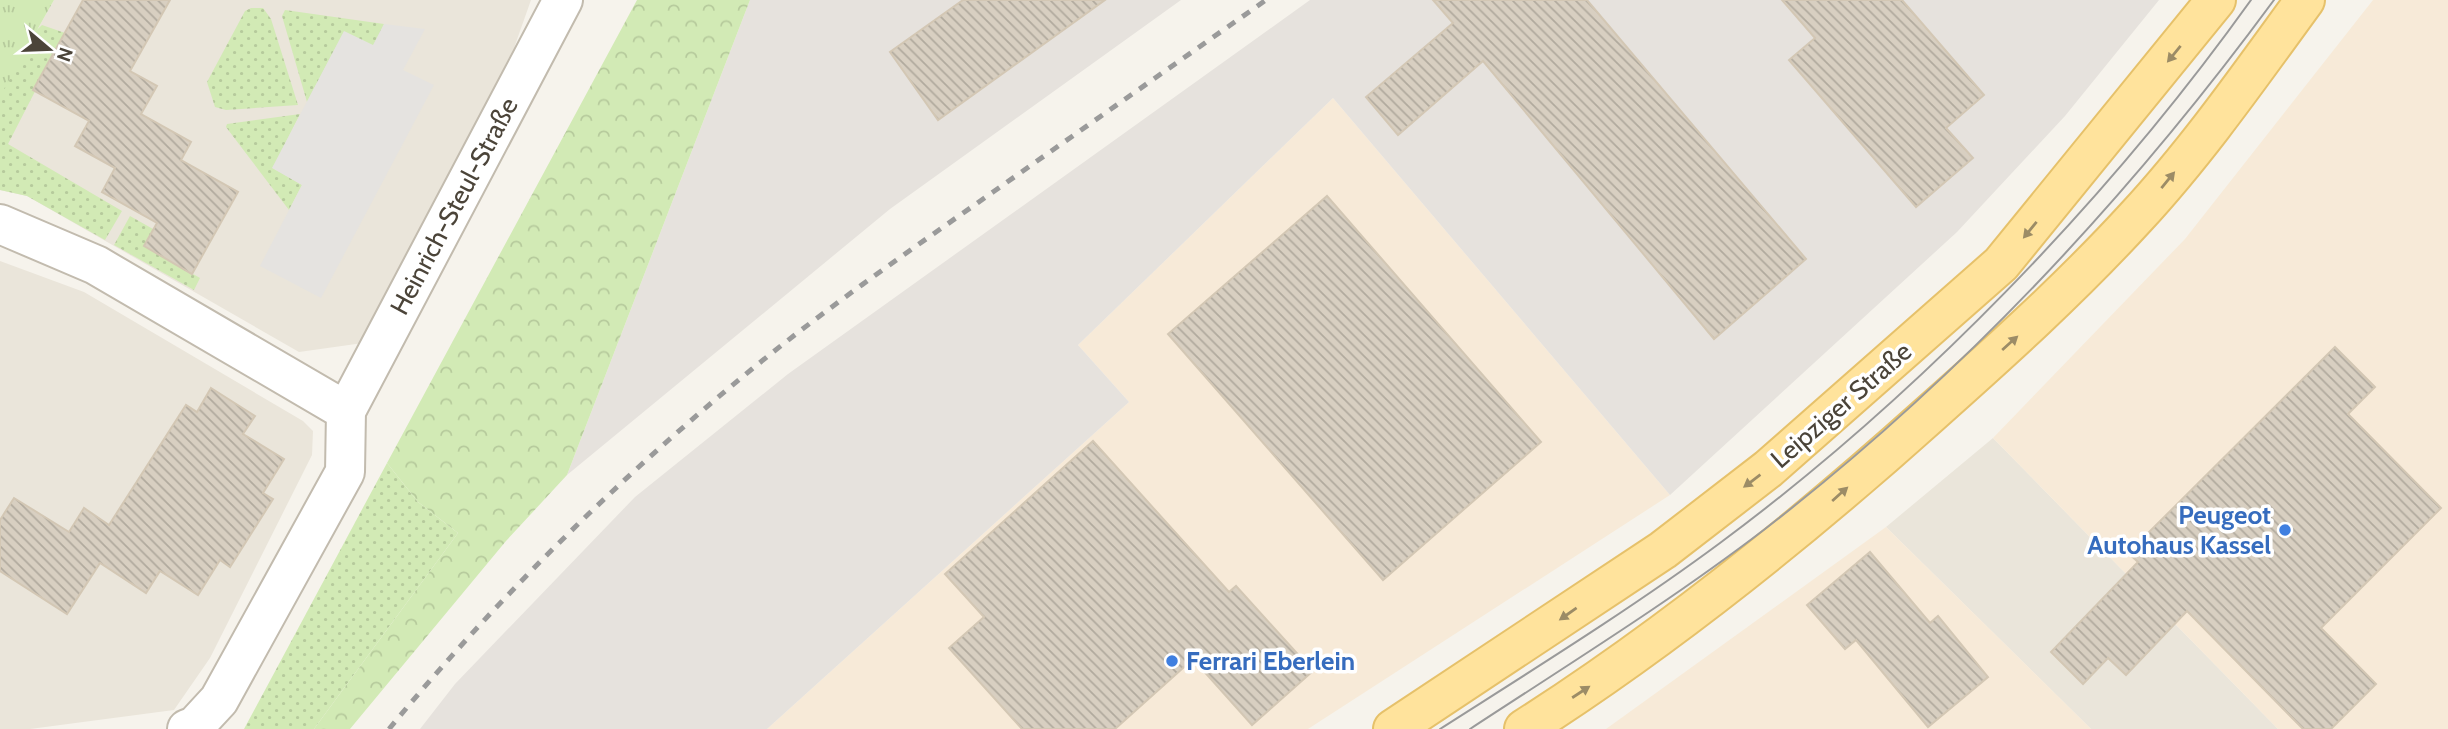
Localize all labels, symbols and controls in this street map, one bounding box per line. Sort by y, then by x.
north arrow [14,14,84,84]
text: N [52,44,78,64]
one-way arrow [2167,46,2182,63]
street label: Heinrich-Steul-Straße [383,92,525,320]
one-way arrow [2160,171,2175,189]
one-way arrow [2022,220,2037,238]
street label: Leipziger Straße [1764,335,1918,475]
one-way arrow [2001,335,2019,351]
one-way arrow [1744,473,1762,488]
one-way arrow [1831,487,1848,503]
place label: Peugeot Autohaus Kassel [2087,499,2271,561]
marker: Peugeot Autohaus Kassel [2277,522,2293,538]
one-way arrow [1559,607,1577,621]
place label: Ferrari Eberlein [1186,645,1355,677]
marker: Ferrari Eberlein [1164,653,1180,669]
one-way arrow [1572,686,1591,699]

